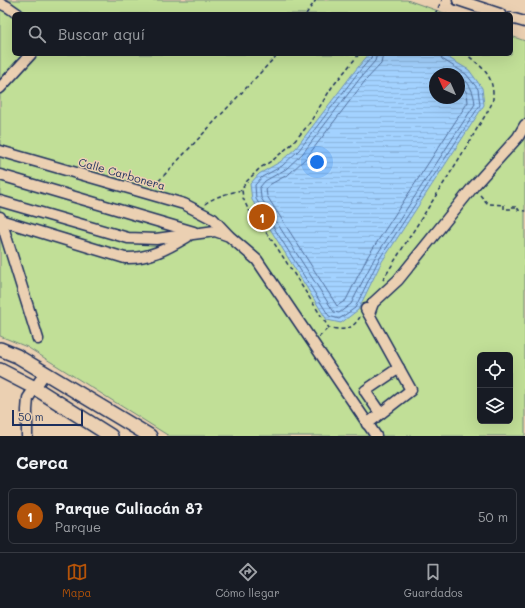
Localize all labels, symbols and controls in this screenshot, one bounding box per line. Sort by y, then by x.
search box [12,12,513,56]
icon: search [26,23,48,45]
text: Buscar aquí [58,24,145,44]
north arrow [429,68,465,104]
your location [307,152,327,172]
street label: Calle Carbonera [77,154,167,193]
pin: 1 [249,202,275,232]
map controls [477,352,513,424]
button: locate [477,352,513,388]
button: layers [477,388,513,424]
scale bar [12,408,83,427]
text: 50 m [18,409,44,424]
text: Cerca [16,451,68,473]
text: Parque Culiacán 87 [55,498,203,518]
text: 1 [27,508,33,525]
text: 50 m [478,508,508,525]
text: Parque [55,518,101,535]
tab: Mapa [62,561,91,600]
tab: Cómo llegar [215,561,280,600]
tab: Guardados [404,561,463,600]

